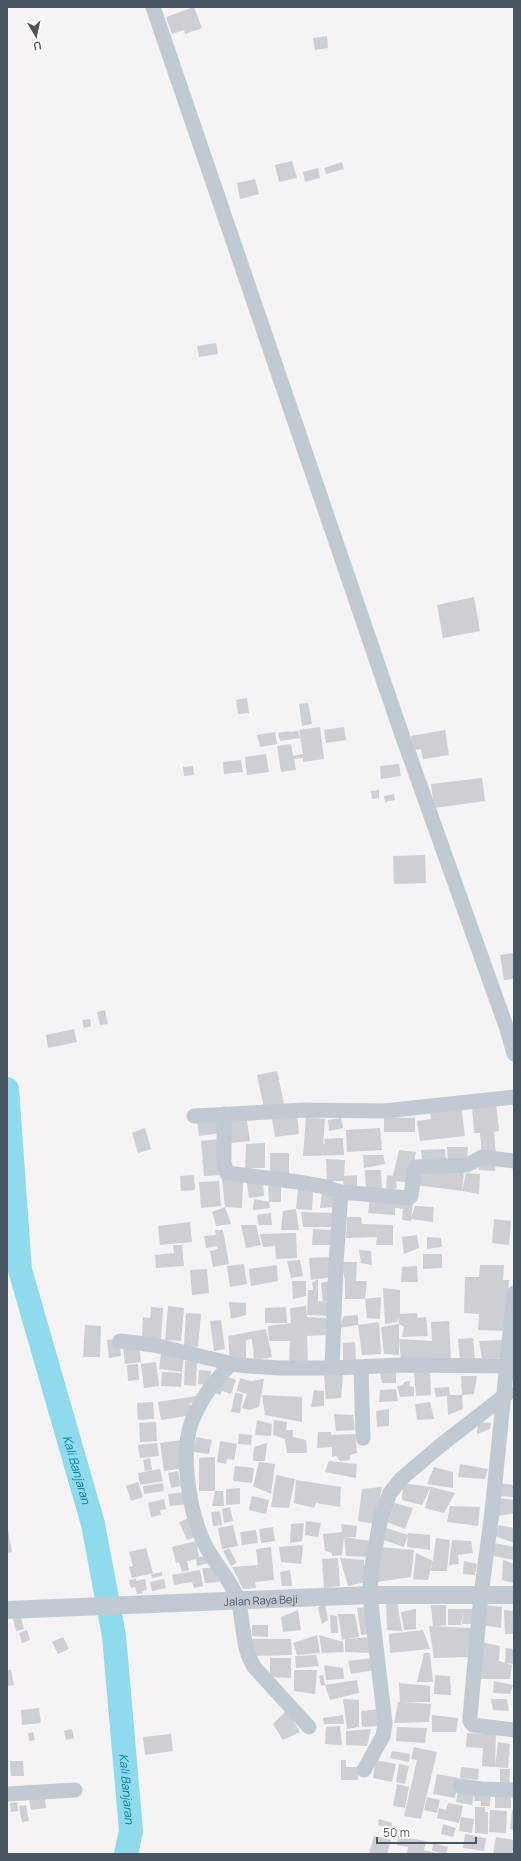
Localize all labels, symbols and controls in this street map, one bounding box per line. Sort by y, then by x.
north arrow [16,16,56,56]
text: U [32,38,43,54]
water label: Kali Banjaran [59,1433,95,1507]
street label: Jalan Raya Beji [224,1590,298,1609]
water label: Kali Banjaran [116,1753,139,1825]
scale bar [377,1819,476,1845]
text: 50 m [383,1824,410,1841]

